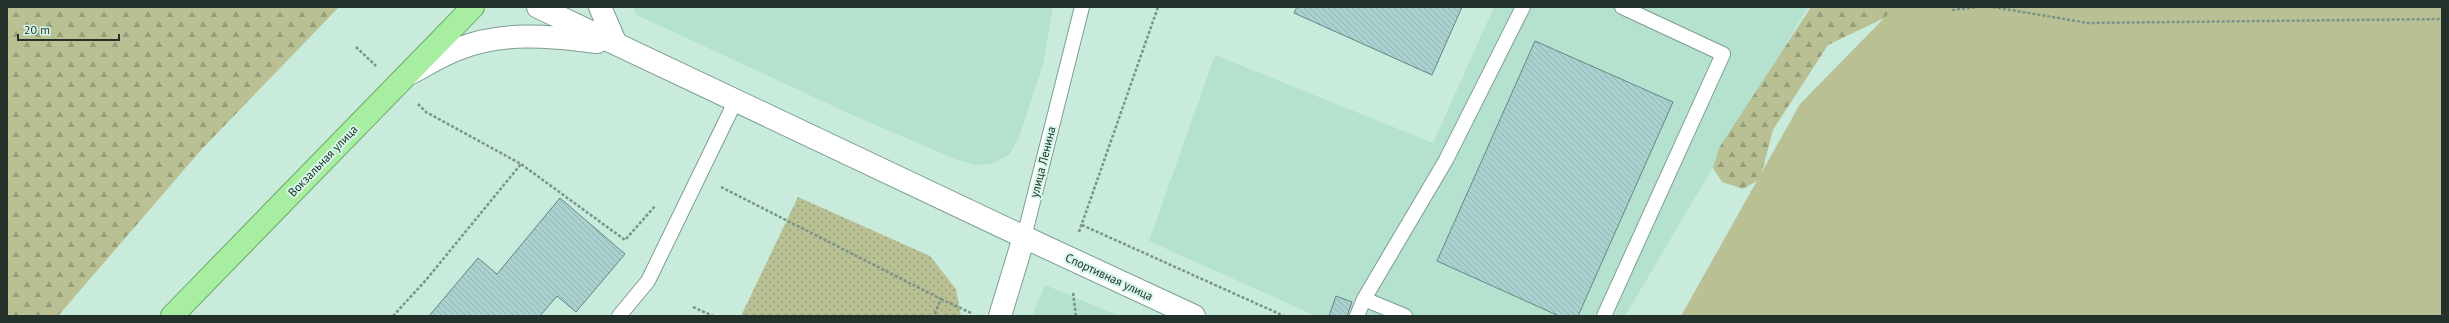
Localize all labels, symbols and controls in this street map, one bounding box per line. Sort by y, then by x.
scale bar [18,16,119,42]
text: 20 m [24,22,50,37]
street label: Вокзальная улица [285,122,361,200]
street label: улица Ленина [1026,125,1059,199]
street label: Спортивная улица [1063,250,1156,303]

